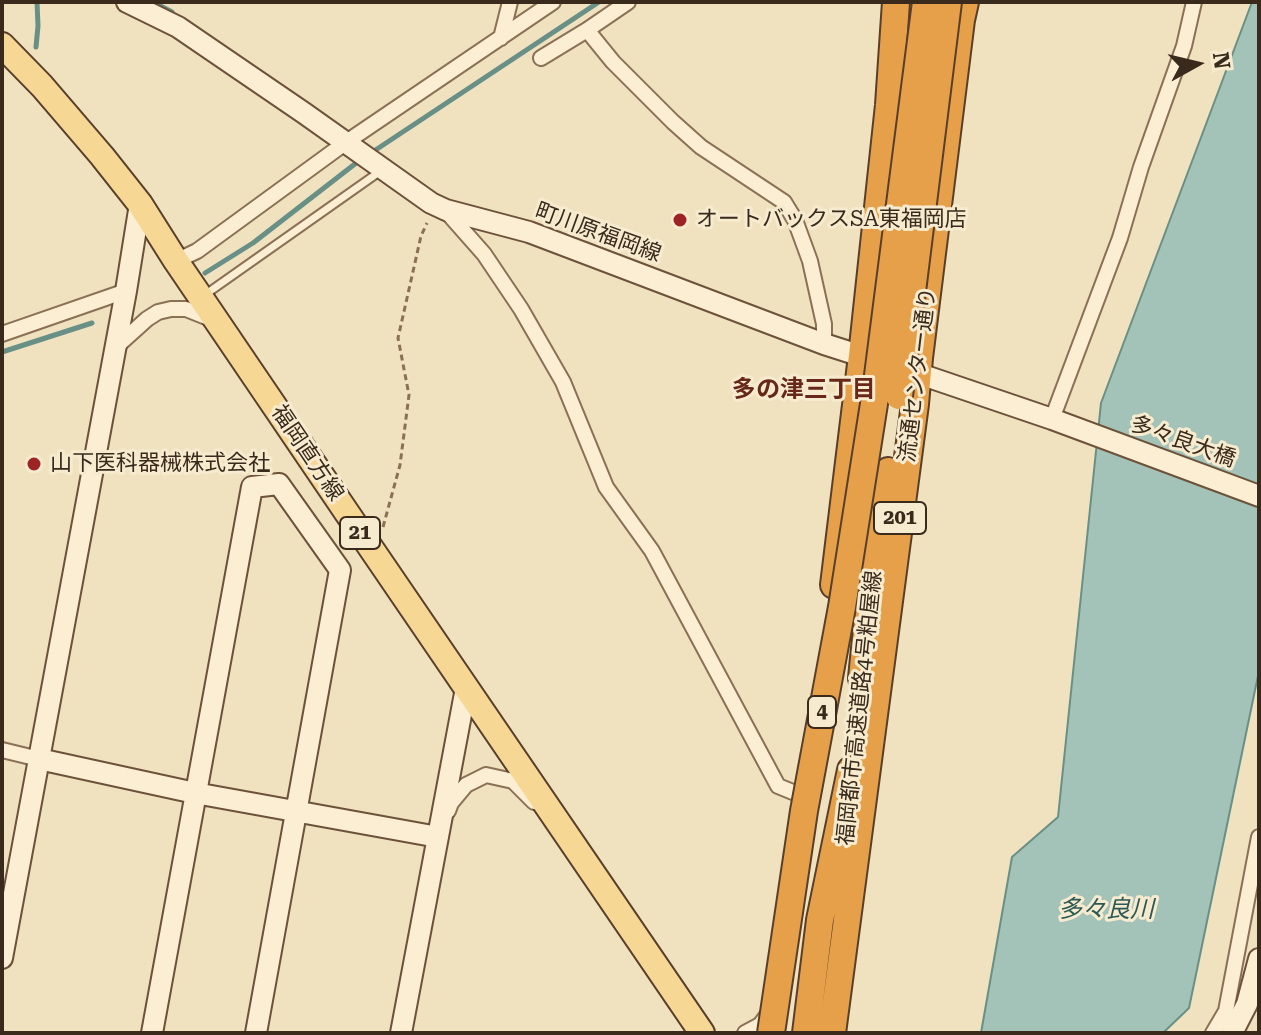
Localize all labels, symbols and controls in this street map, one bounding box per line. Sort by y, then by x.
north arrow [1157,24,1237,104]
text: N [1208,50,1235,71]
street label: 町川原福岡線 [531,198,665,268]
place label: オートバックスSA東福岡店 [696,207,967,233]
marker: オートバックスSA東福岡店 [671,211,689,229]
street label: 流通センター通り [894,286,942,464]
district label: 多の津三丁目 [732,376,876,404]
street label: 福岡直方線 [265,400,349,506]
street label: 多々良大橋 [1127,411,1239,473]
place label: 山下医科器械株式会社 [50,451,270,477]
marker: 山下医科器械株式会社 [25,455,43,473]
road number: 201 [874,502,926,534]
road number: 21 [340,517,380,549]
street label: 福岡都市高速道路4号粕屋線 [832,569,888,847]
road number: 4 [808,696,836,728]
water label: 多々良川 [1058,896,1154,924]

